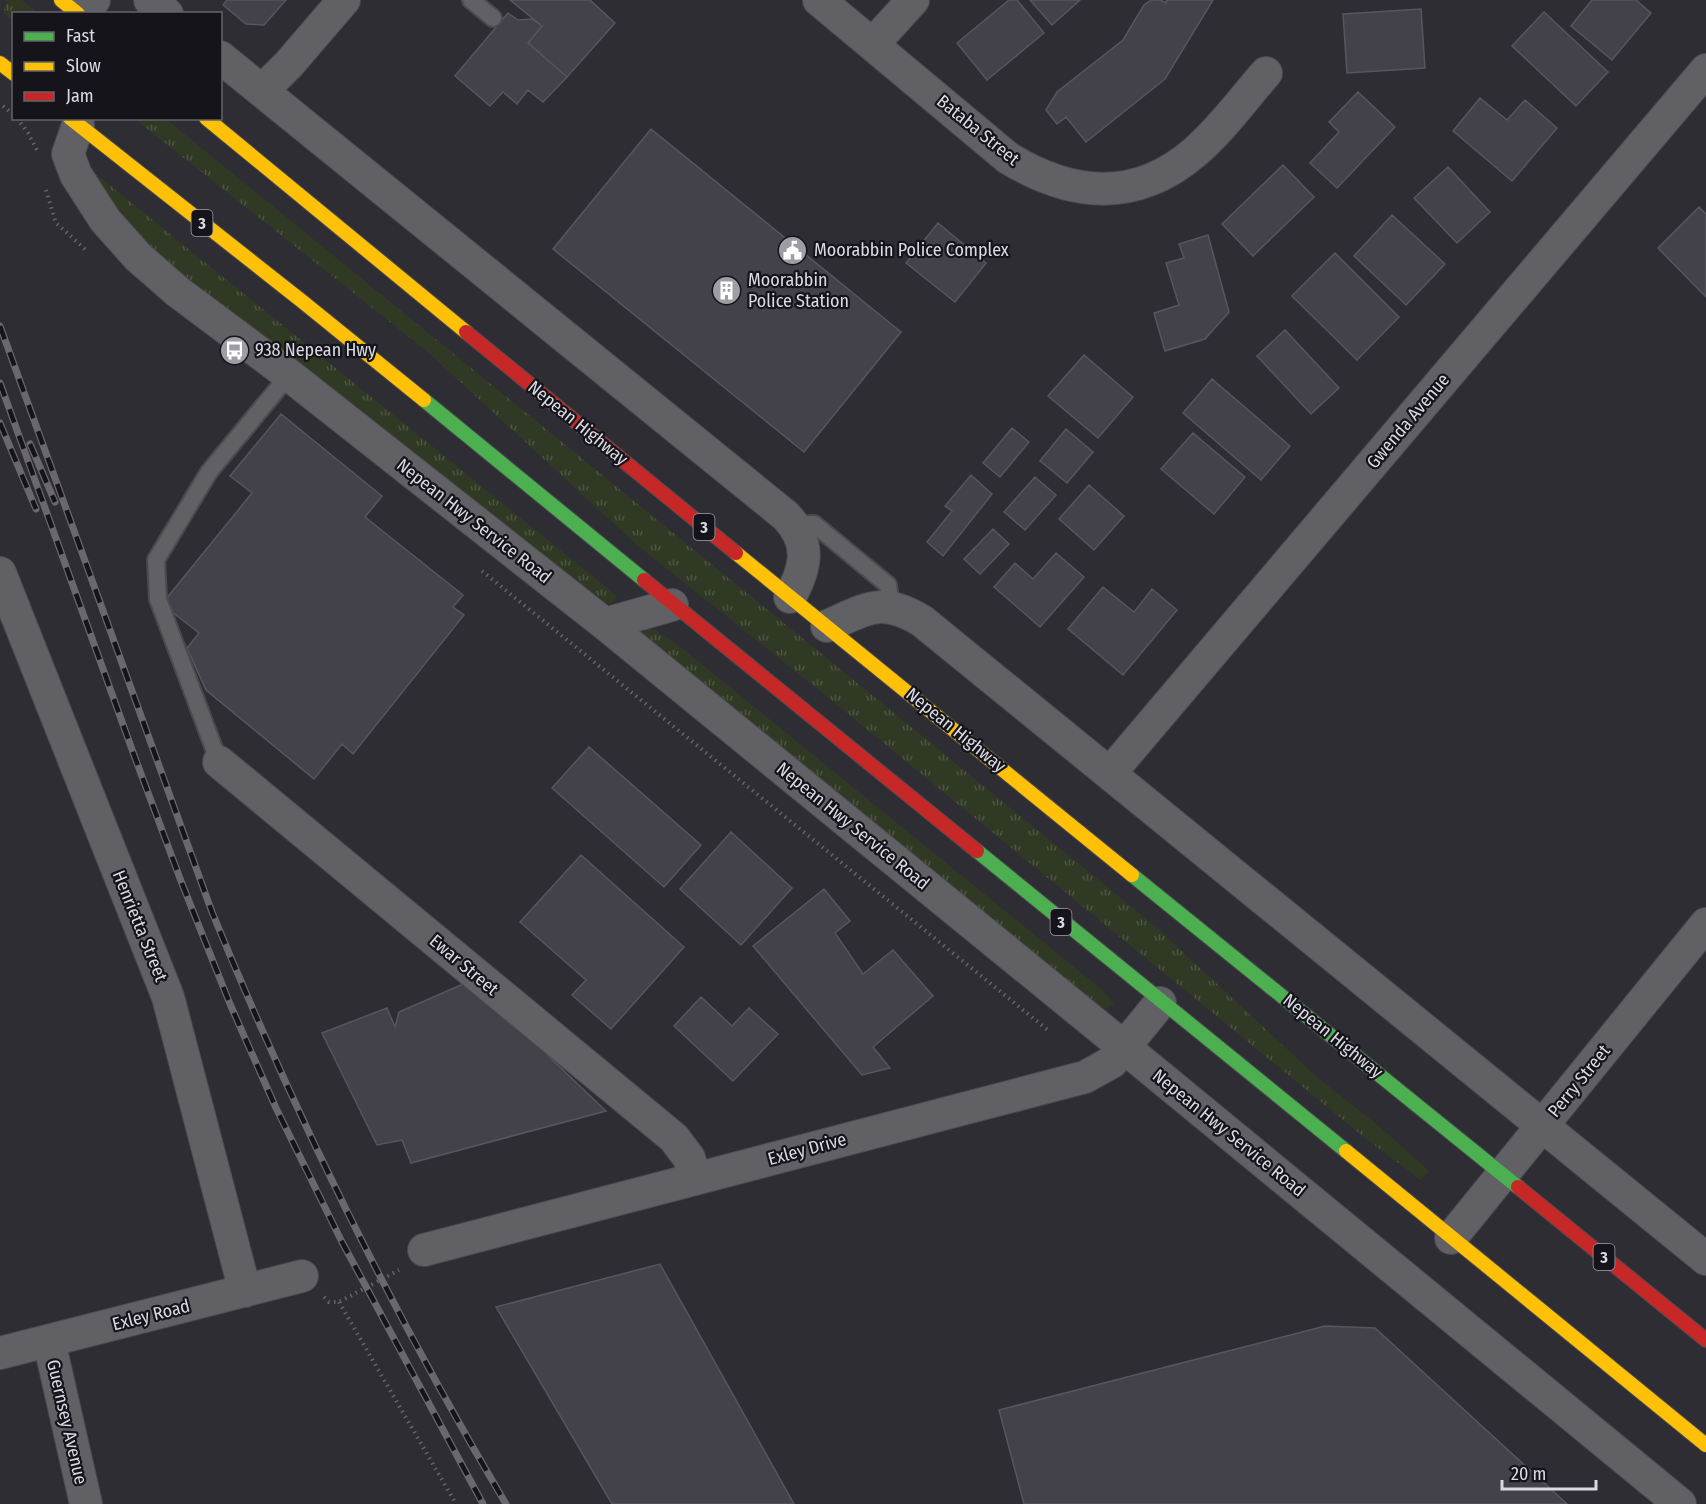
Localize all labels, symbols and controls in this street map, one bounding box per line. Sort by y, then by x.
legend [12,12,222,120]
text: Fast [66,25,95,47]
text: Slow [66,55,101,77]
text: Jam [66,85,94,107]
street label: Bataba Street [932,90,1024,170]
road number: 3 [192,210,212,236]
public building icon: Moorabbin Police Complex [777,234,809,266]
place label: Moorabbin Police Complex [814,239,1009,261]
place label: Moorabbin Police Station [748,269,849,312]
building icon: Moorabbin Police Station [711,274,743,306]
bus stop icon: 938 Nepean Hwy [218,334,250,366]
place label: 938 Nepean Hwy [255,339,376,361]
street label: Gwenda Avenue [1362,369,1454,473]
street label: Nepean Highway [524,376,632,470]
street label: Nepean Hwy Service Road [392,454,556,588]
road number: 3 [694,514,714,540]
street label: Nepean Highway [902,683,1010,777]
street label: Nepean Hwy Service Road [772,758,934,894]
street label: Henrietta Street [108,867,172,985]
road number: 3 [1050,909,1072,935]
street label: Ewar Street [425,930,503,1000]
street label: Nepean Highway [1279,989,1387,1083]
street label: Perry Street [1543,1040,1615,1122]
street label: Nepean Hwy Service Road [1148,1065,1310,1201]
street label: Exley Drive [765,1128,849,1170]
road number: 3 [1594,1244,1614,1270]
street label: Exley Road [110,1295,192,1335]
street label: Guernsey Avenue [42,1358,92,1487]
scale bar [1502,1453,1596,1491]
text: 20 m [1511,1463,1546,1485]

